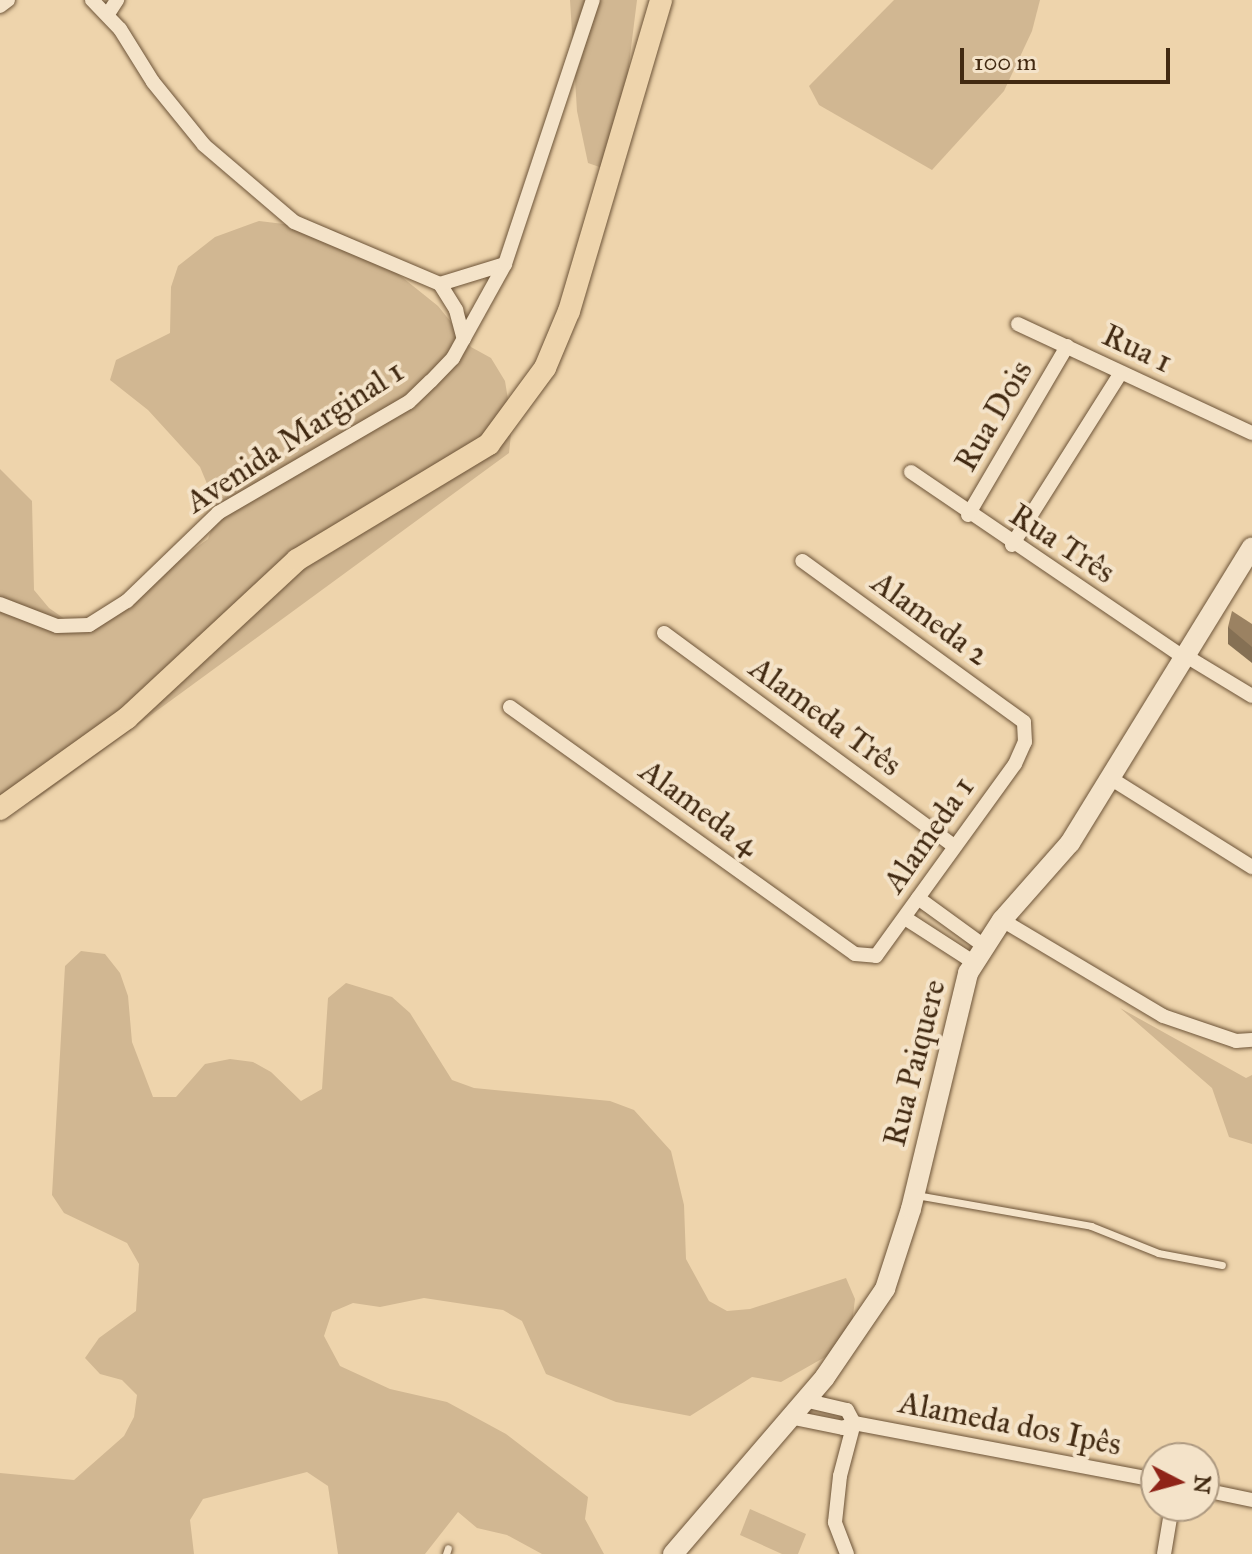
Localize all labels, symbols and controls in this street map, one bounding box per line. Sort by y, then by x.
scale bar [964,32,1174,82]
text: 100 m [974,47,1037,77]
street label: Rua 1 [1096,316,1178,382]
street label: Avenida Marginal 1 [179,352,411,522]
street label: Rua Dois [947,354,1041,478]
street label: Rua Três [1002,496,1122,592]
street label: Alameda 2 [864,563,996,675]
street label: Alameda Três [742,649,908,785]
street label: Alameda 4 [632,752,766,864]
street label: Alameda 1 [875,770,983,900]
street label: Rua Paiquere [876,976,954,1150]
street label: Alameda dos Ipês [896,1384,1124,1464]
north arrow [1140,1442,1220,1522]
text: N [1188,1474,1217,1495]

